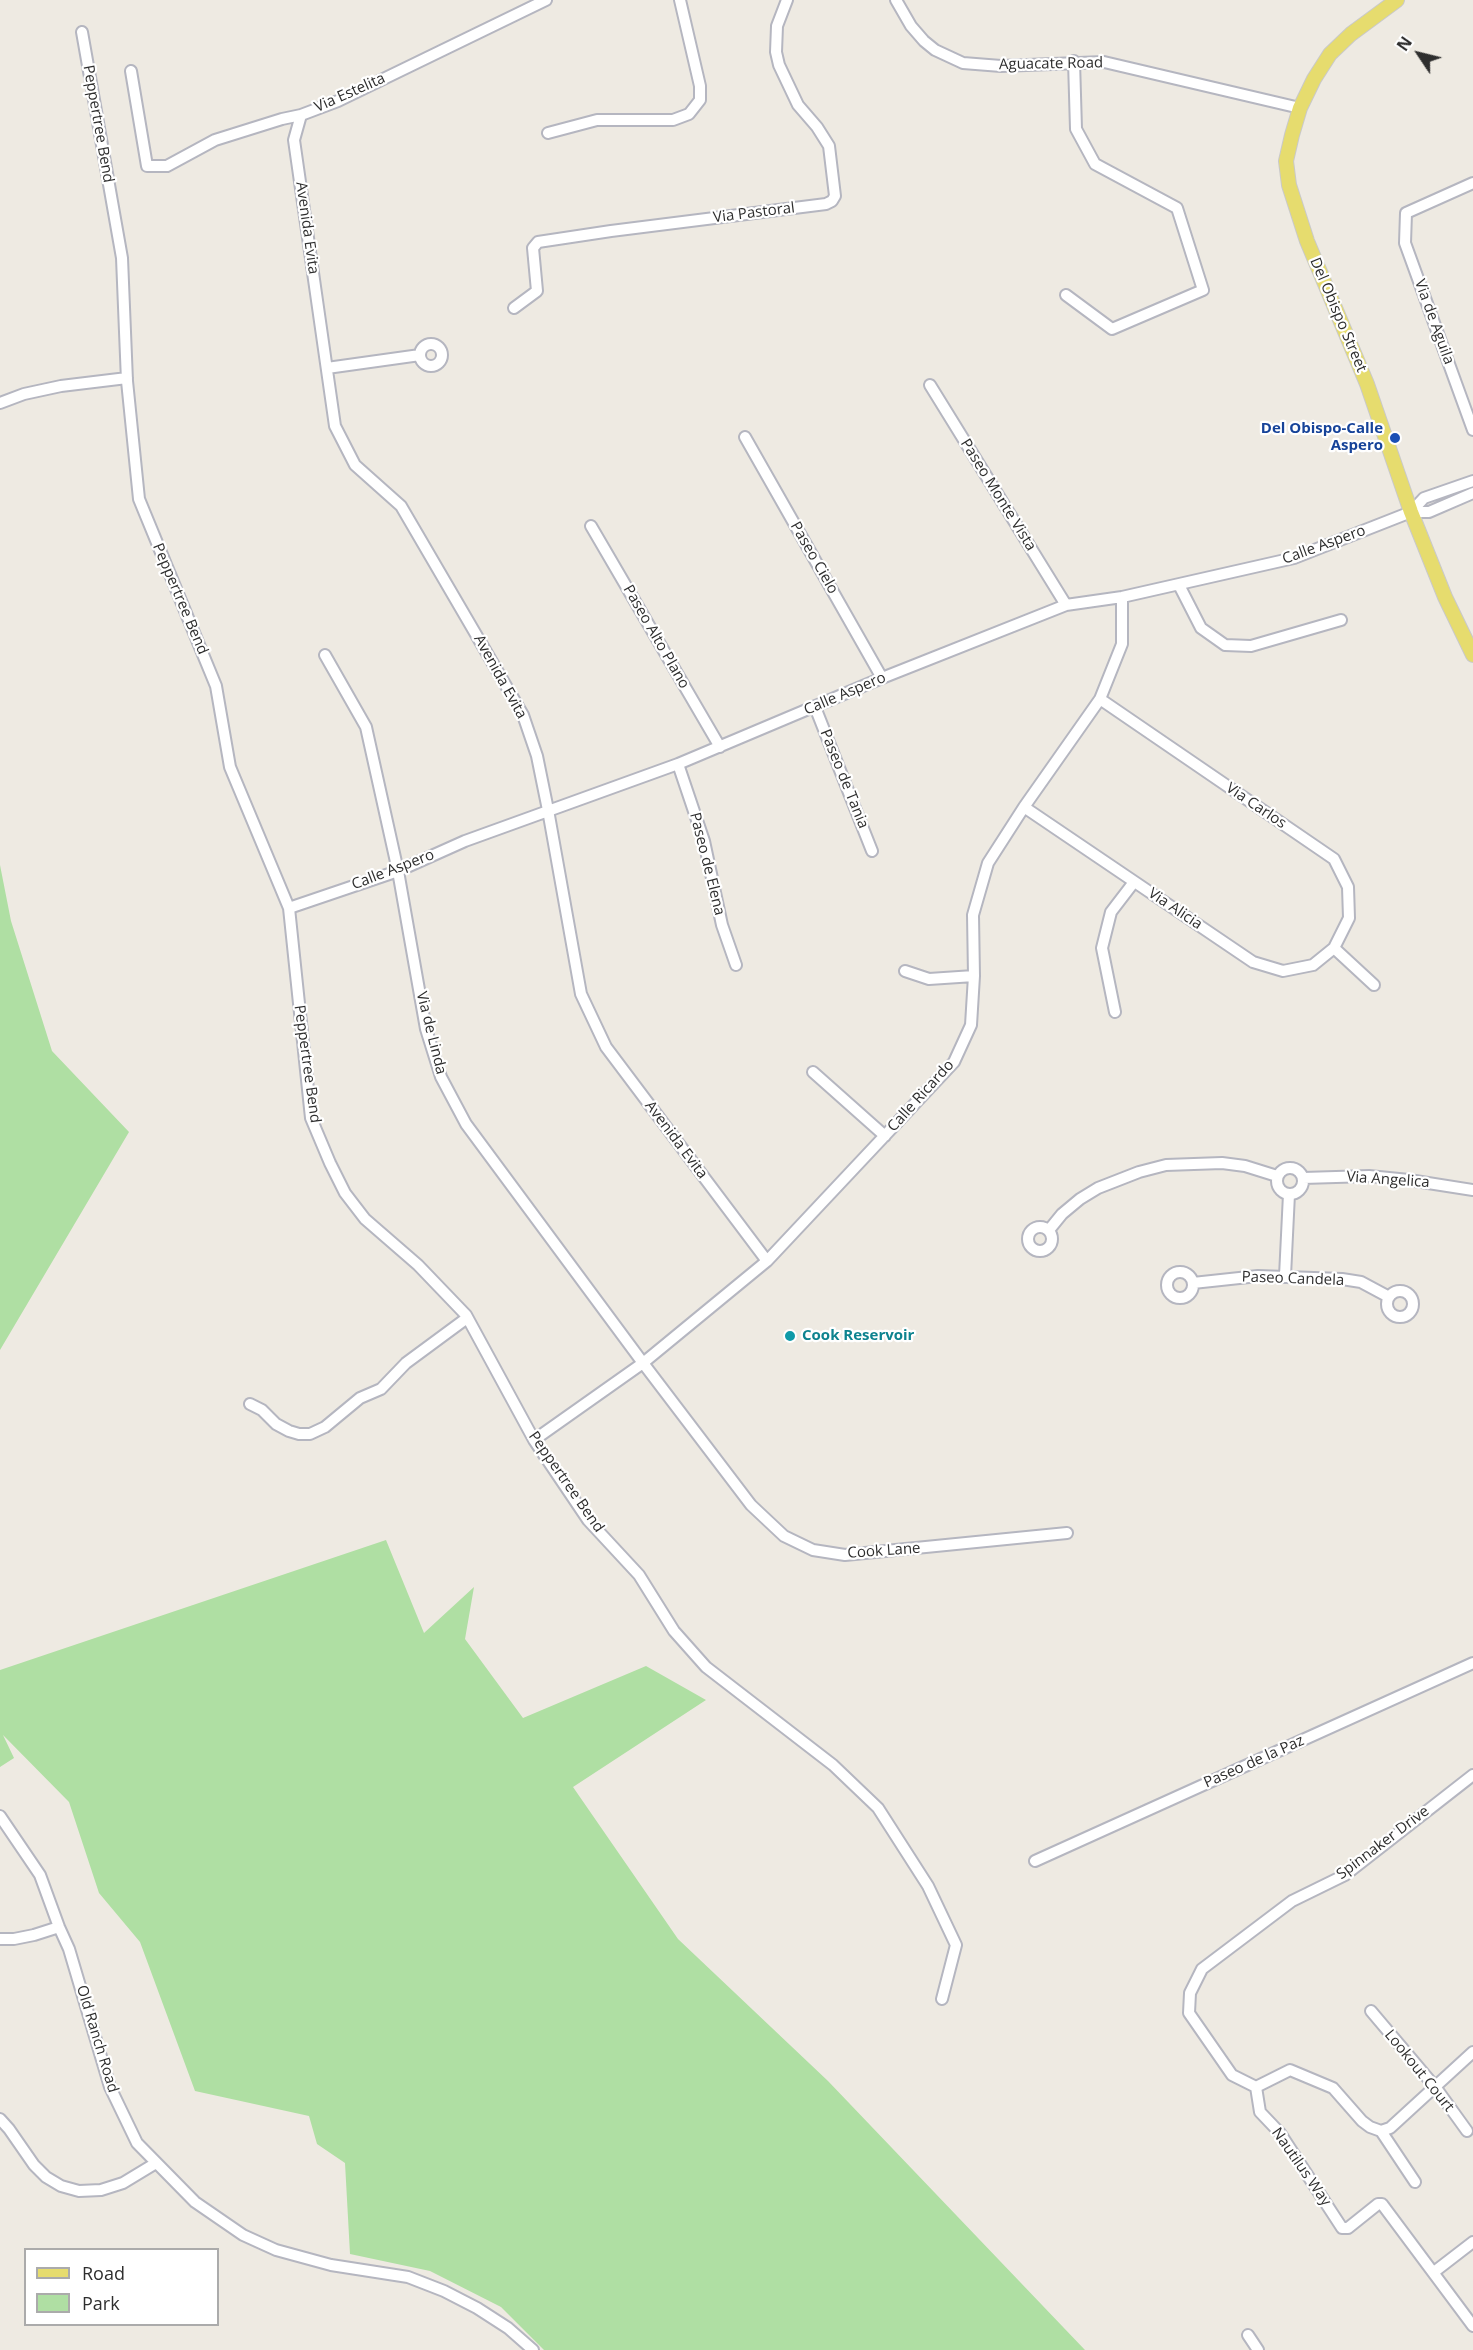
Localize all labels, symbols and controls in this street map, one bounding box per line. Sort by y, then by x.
north arrow [1389,24,1449,84]
text: N [1392,32,1417,55]
street label: Aguacate Road [999,54,1103,74]
street label: Peppertree Bend [79,64,117,184]
street label: Via Estelita [312,69,388,117]
street label: Avenida Evita [292,181,322,275]
street label: Via Pastoral [712,199,796,227]
street label: Del Obispo Street [1306,255,1370,375]
street label: Via de Aguila [1410,277,1458,367]
place label: Del Obispo-Calle Aspero [1261,420,1383,455]
marker: Del Obispo-Calle Aspero [1388,431,1402,445]
street label: Paseo Monte Vista [956,436,1040,554]
street label: Paseo Cielo [786,519,842,597]
street label: Calle Aspero [1280,522,1368,568]
street label: Peppertree Bend [148,541,212,657]
street label: Paseo Alto Plano [619,582,693,692]
street label: Avenida Evita [470,632,530,722]
street label: Calle Aspero [801,669,889,719]
street label: Paseo de Tania [816,727,872,831]
street label: Via Carlos [1222,779,1290,833]
street label: Paseo de Elena [686,811,728,917]
street label: Calle Aspero [349,846,437,894]
street label: Via Alicia [1145,884,1205,934]
street label: Via de Linda [412,990,450,1076]
street label: Peppertree Bend [290,1004,324,1124]
street label: Calle Ricardo [884,1056,958,1136]
street label: Avenida Evita [641,1097,711,1183]
street label: Via Angelica [1346,1168,1430,1192]
street label: Paseo Candela [1241,1268,1345,1290]
place label: Cook Reservoir [802,1327,914,1345]
marker: Cook Reservoir [783,1329,797,1343]
street label: Peppertree Bend [524,1428,608,1536]
street label: Cook Lane [847,1539,921,1563]
street label: Paseo de la Paz [1201,1732,1307,1792]
street label: Spinnaker Drive [1333,1802,1433,1884]
street label: Old Ranch Road [72,1983,122,2095]
street label: Lookout Court [1380,2026,1458,2116]
street label: Nautilus Way [1267,2124,1335,2210]
legend [24,2248,219,2326]
text: Road [82,2261,125,2285]
text: Park [82,2291,120,2315]

